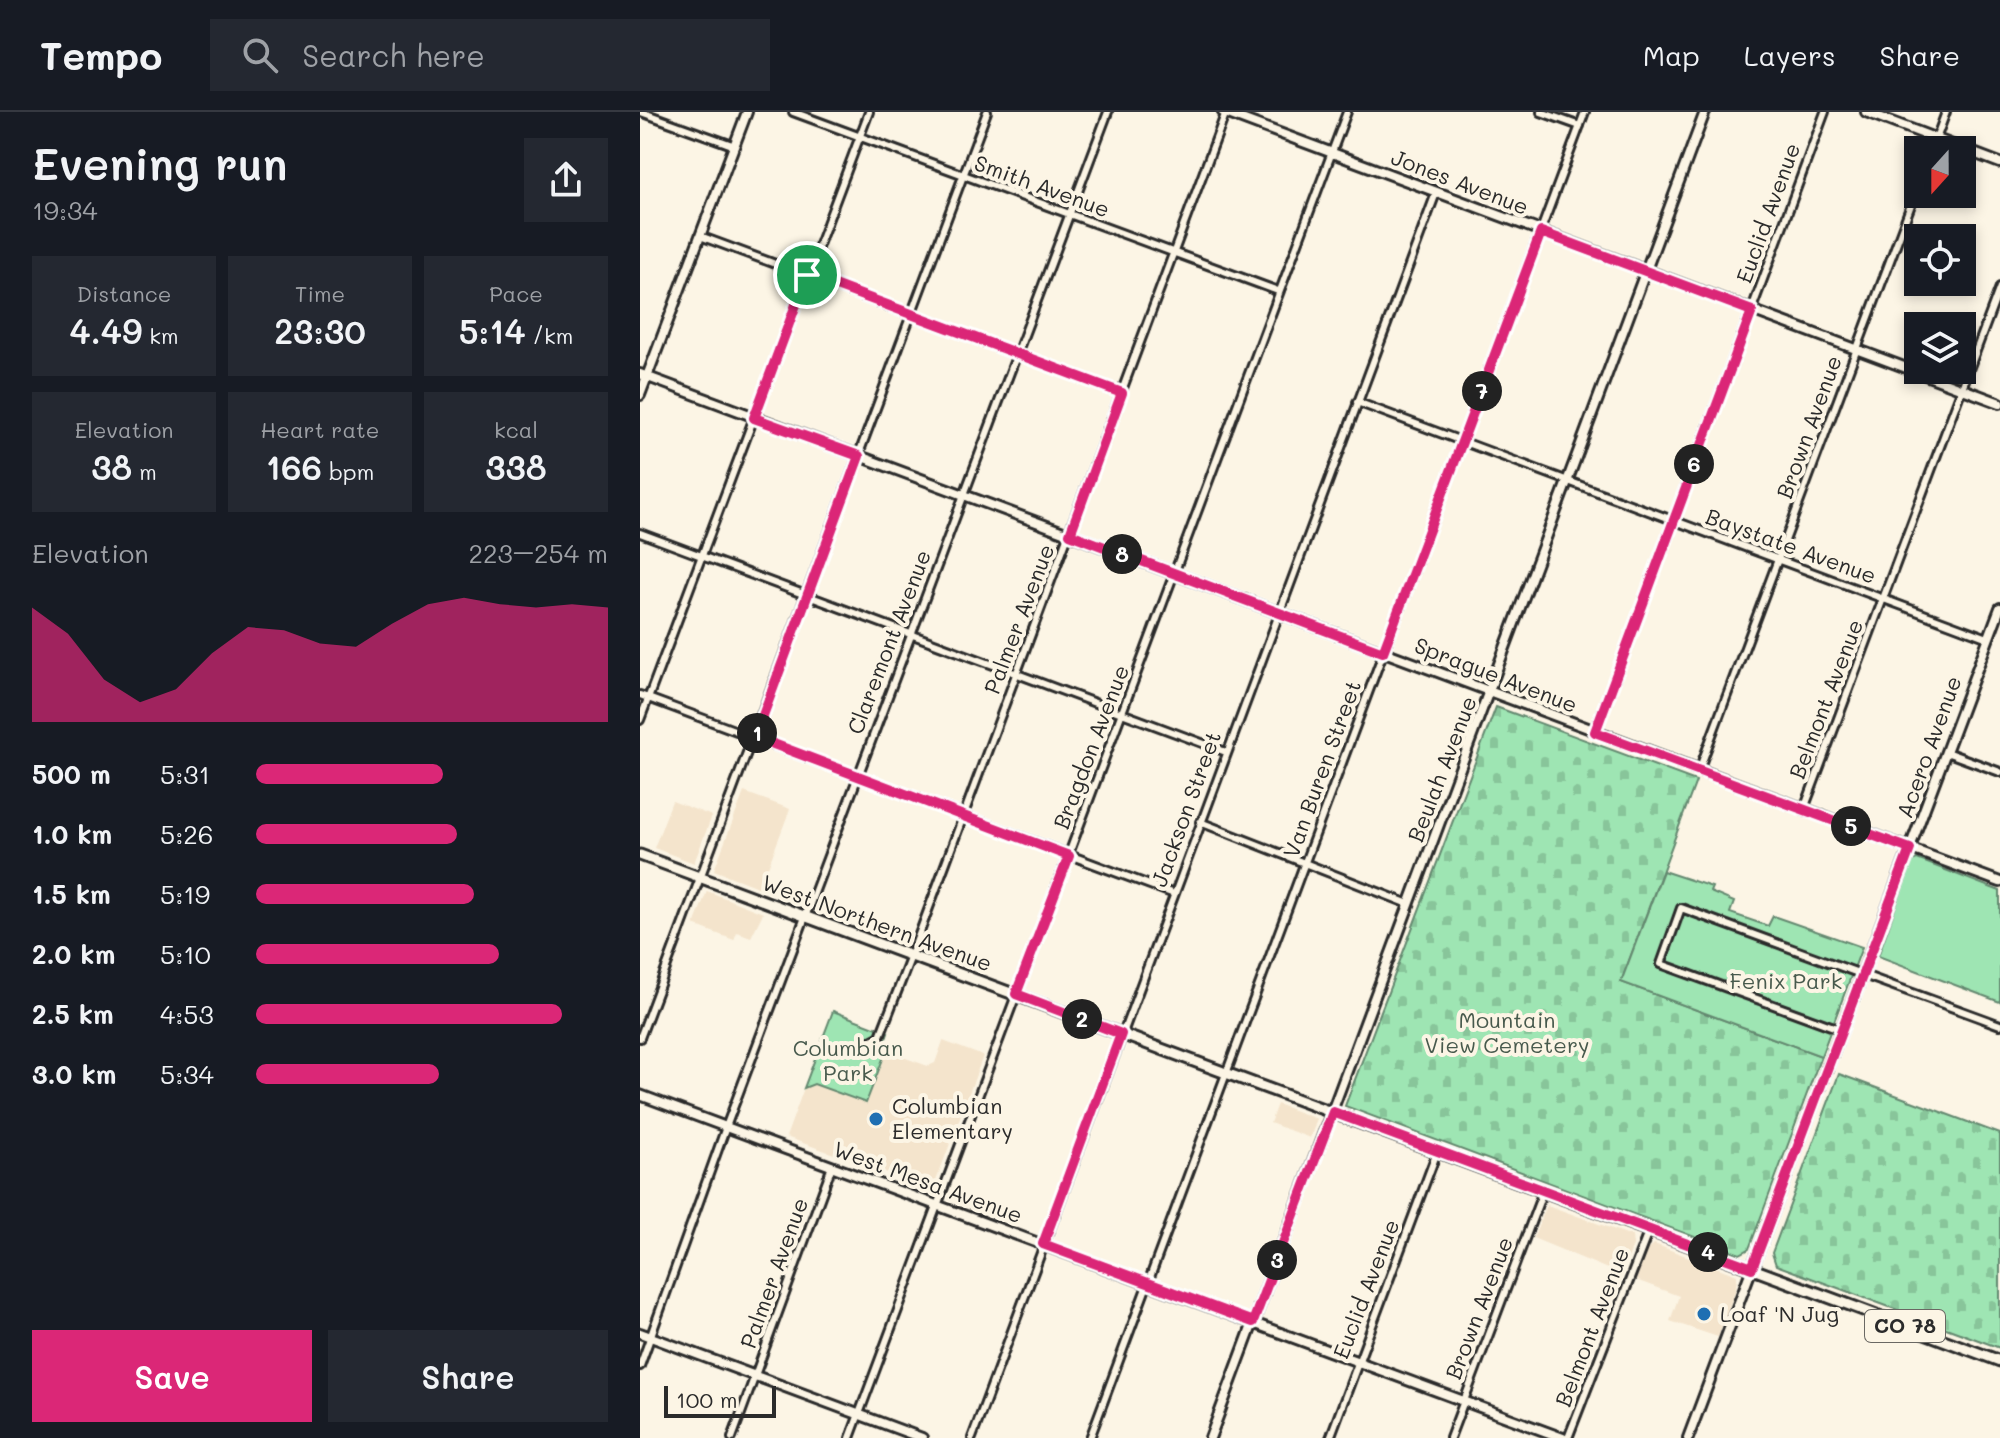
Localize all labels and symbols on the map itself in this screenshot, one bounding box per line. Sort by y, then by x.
north arrow [1904,136,1976,208]
street label: Euclid Avenue [1729,139,1806,287]
street label: Jones Avenue [1387,142,1533,221]
street label: Smith Avenue [971,148,1114,223]
pin [773,241,841,309]
street label: Brown Avenue [1769,351,1848,502]
pin: 7 [1462,371,1502,411]
pin: 6 [1674,444,1714,484]
street label: Baystate Avenue [1702,501,1880,590]
pin: 8 [1102,534,1142,574]
street label: Palmer Avenue [977,540,1060,698]
street label: Claremont Avenue [840,545,937,738]
street label: Belmont Avenue [1782,615,1869,783]
street label: Sprague Avenue [1411,630,1582,719]
street label: Bragdon Avenue [1046,661,1135,833]
street label: Acero Avenue [1889,672,1968,822]
street label: Van Buren Street [1276,676,1367,862]
street label: Beulah Avenue [1400,692,1483,846]
pin: 1 [737,713,777,753]
street label: Jackson Street [1144,727,1227,891]
pin: 5 [1831,806,1871,846]
street label: West Northern Avenue [758,867,996,978]
park label: Fenix Park [1730,966,1842,995]
pin: 2 [1062,999,1102,1039]
park label: Mountain View Cemetery [1425,1005,1589,1059]
park label: Columbian Park [793,1033,903,1087]
place label: Columbian Elementary [892,1091,1013,1145]
marker: Columbian Elementary [867,1110,885,1128]
street label: West Mesa Avenue [830,1134,1027,1229]
street label: Palmer Avenue [733,1194,814,1352]
street label: Euclid Avenue [1326,1215,1405,1363]
pin: 4 [1688,1232,1728,1272]
street label: Brown Avenue [1438,1233,1519,1383]
pin: 3 [1257,1240,1297,1280]
street label: Belmont Avenue [1548,1243,1635,1411]
place label: Loaf 'N Jug [1720,1299,1839,1328]
marker: Loaf 'N Jug [1695,1305,1713,1323]
road number: CO 78 [1865,1310,1945,1342]
scale bar [664,1382,776,1418]

